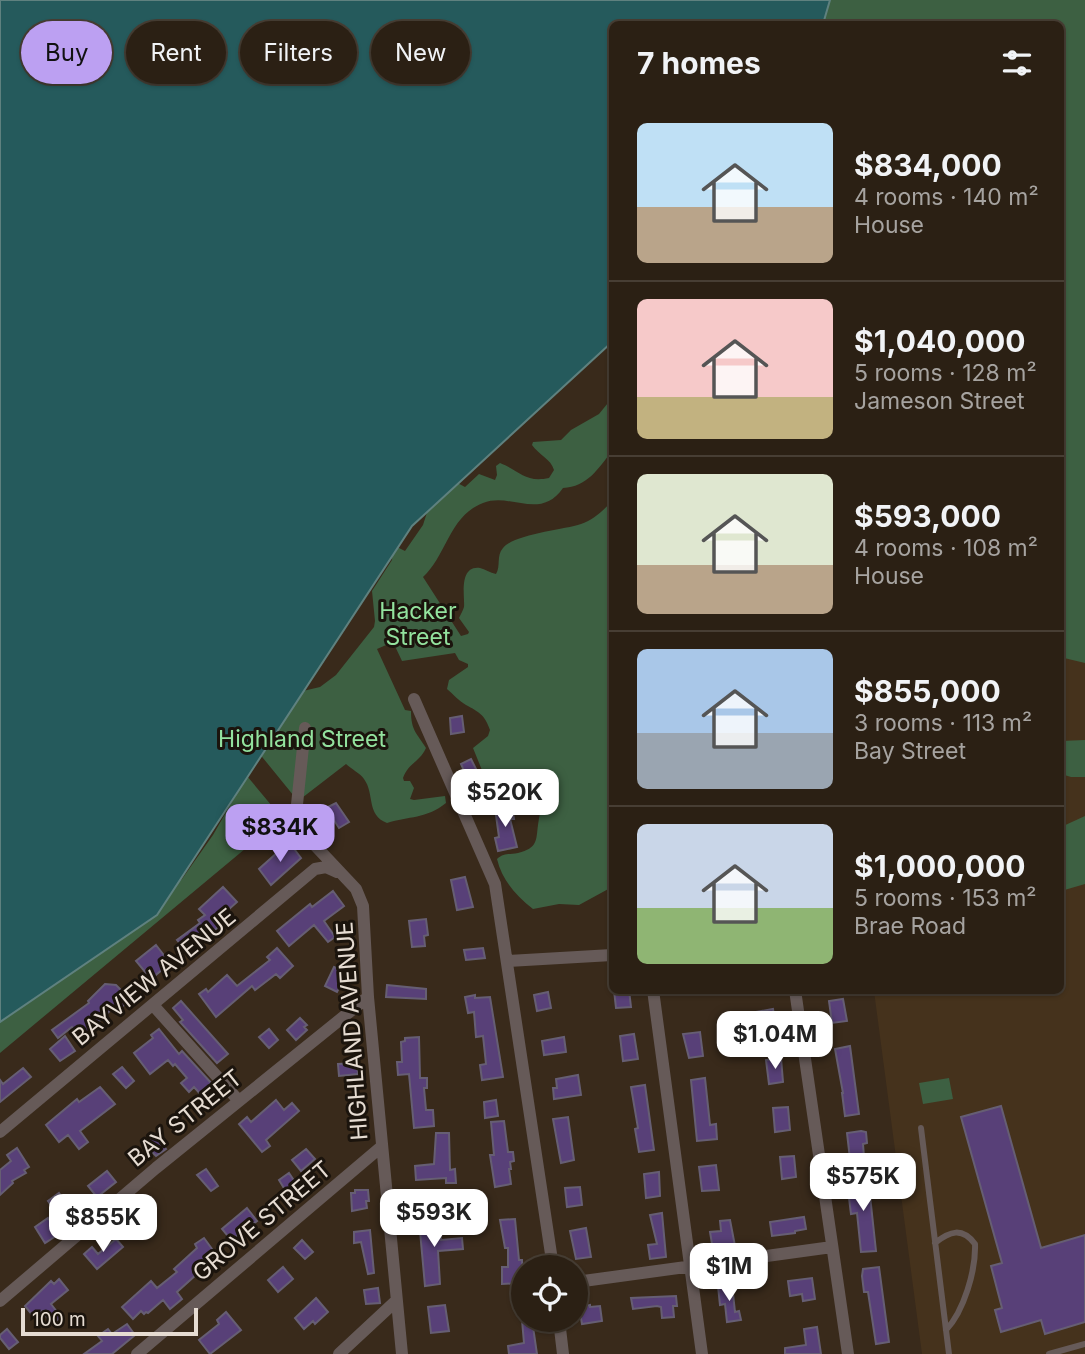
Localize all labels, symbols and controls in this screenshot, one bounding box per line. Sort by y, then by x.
chip: Buy [21,21,112,84]
chip: Rent [126,21,226,84]
chip: Filters [240,21,357,84]
chip: New [371,21,470,84]
icon: filters [998,44,1036,82]
text: 7 homes [637,45,761,81]
text: $834,000 [854,147,1002,183]
icon: home [693,151,777,235]
text: 4 rooms · 140 m² [854,183,1039,211]
text: House [854,211,924,239]
text: $1,040,000 [854,323,1025,359]
icon: home [693,327,777,411]
text: 5 rooms · 128 m² [854,359,1037,387]
text: Jameson Street [854,387,1025,415]
text: $593,000 [854,498,1001,534]
icon: home [693,502,777,586]
text: 4 rooms · 108 m² [854,534,1038,562]
text: House [854,562,924,590]
park label: Hacker Street [379,597,457,651]
text: $855,000 [854,673,1001,709]
icon: home [693,677,777,761]
text: 3 rooms · 113 m² [854,709,1032,737]
park label: Highland Street [218,725,386,753]
text: Bay Street [854,737,966,765]
pin: $520K [456,770,554,829]
text: $520K [467,778,543,806]
pin: $834K [231,804,329,864]
text: $834K [242,813,318,841]
text: $1,000,000 [854,848,1025,884]
icon: home [693,852,777,936]
text: 5 rooms · 153 m² [854,884,1036,912]
street label: BAYVIEW AVENUE [67,903,241,1051]
text: Brae Road [854,912,966,940]
street label: HIGHLAND AVENUE [330,921,374,1141]
pin: $1.04M [718,1012,832,1071]
text: $1.04M [733,1020,817,1048]
street label: BAY STREET [122,1064,248,1172]
pin: $575K [814,1154,912,1213]
street label: GROVE STREET [187,1155,337,1287]
text: $575K [826,1162,900,1190]
pin: $593K [385,1190,483,1249]
pin: $855K [54,1194,152,1254]
text: $593K [396,1198,472,1226]
text: $855K [65,1203,141,1231]
pin: $1M [695,1244,763,1303]
text: $1M [706,1252,752,1280]
map controls [511,1255,588,1332]
button: locate [511,1255,588,1332]
scale bar [21,1305,198,1337]
text: 100 m [32,1308,86,1331]

